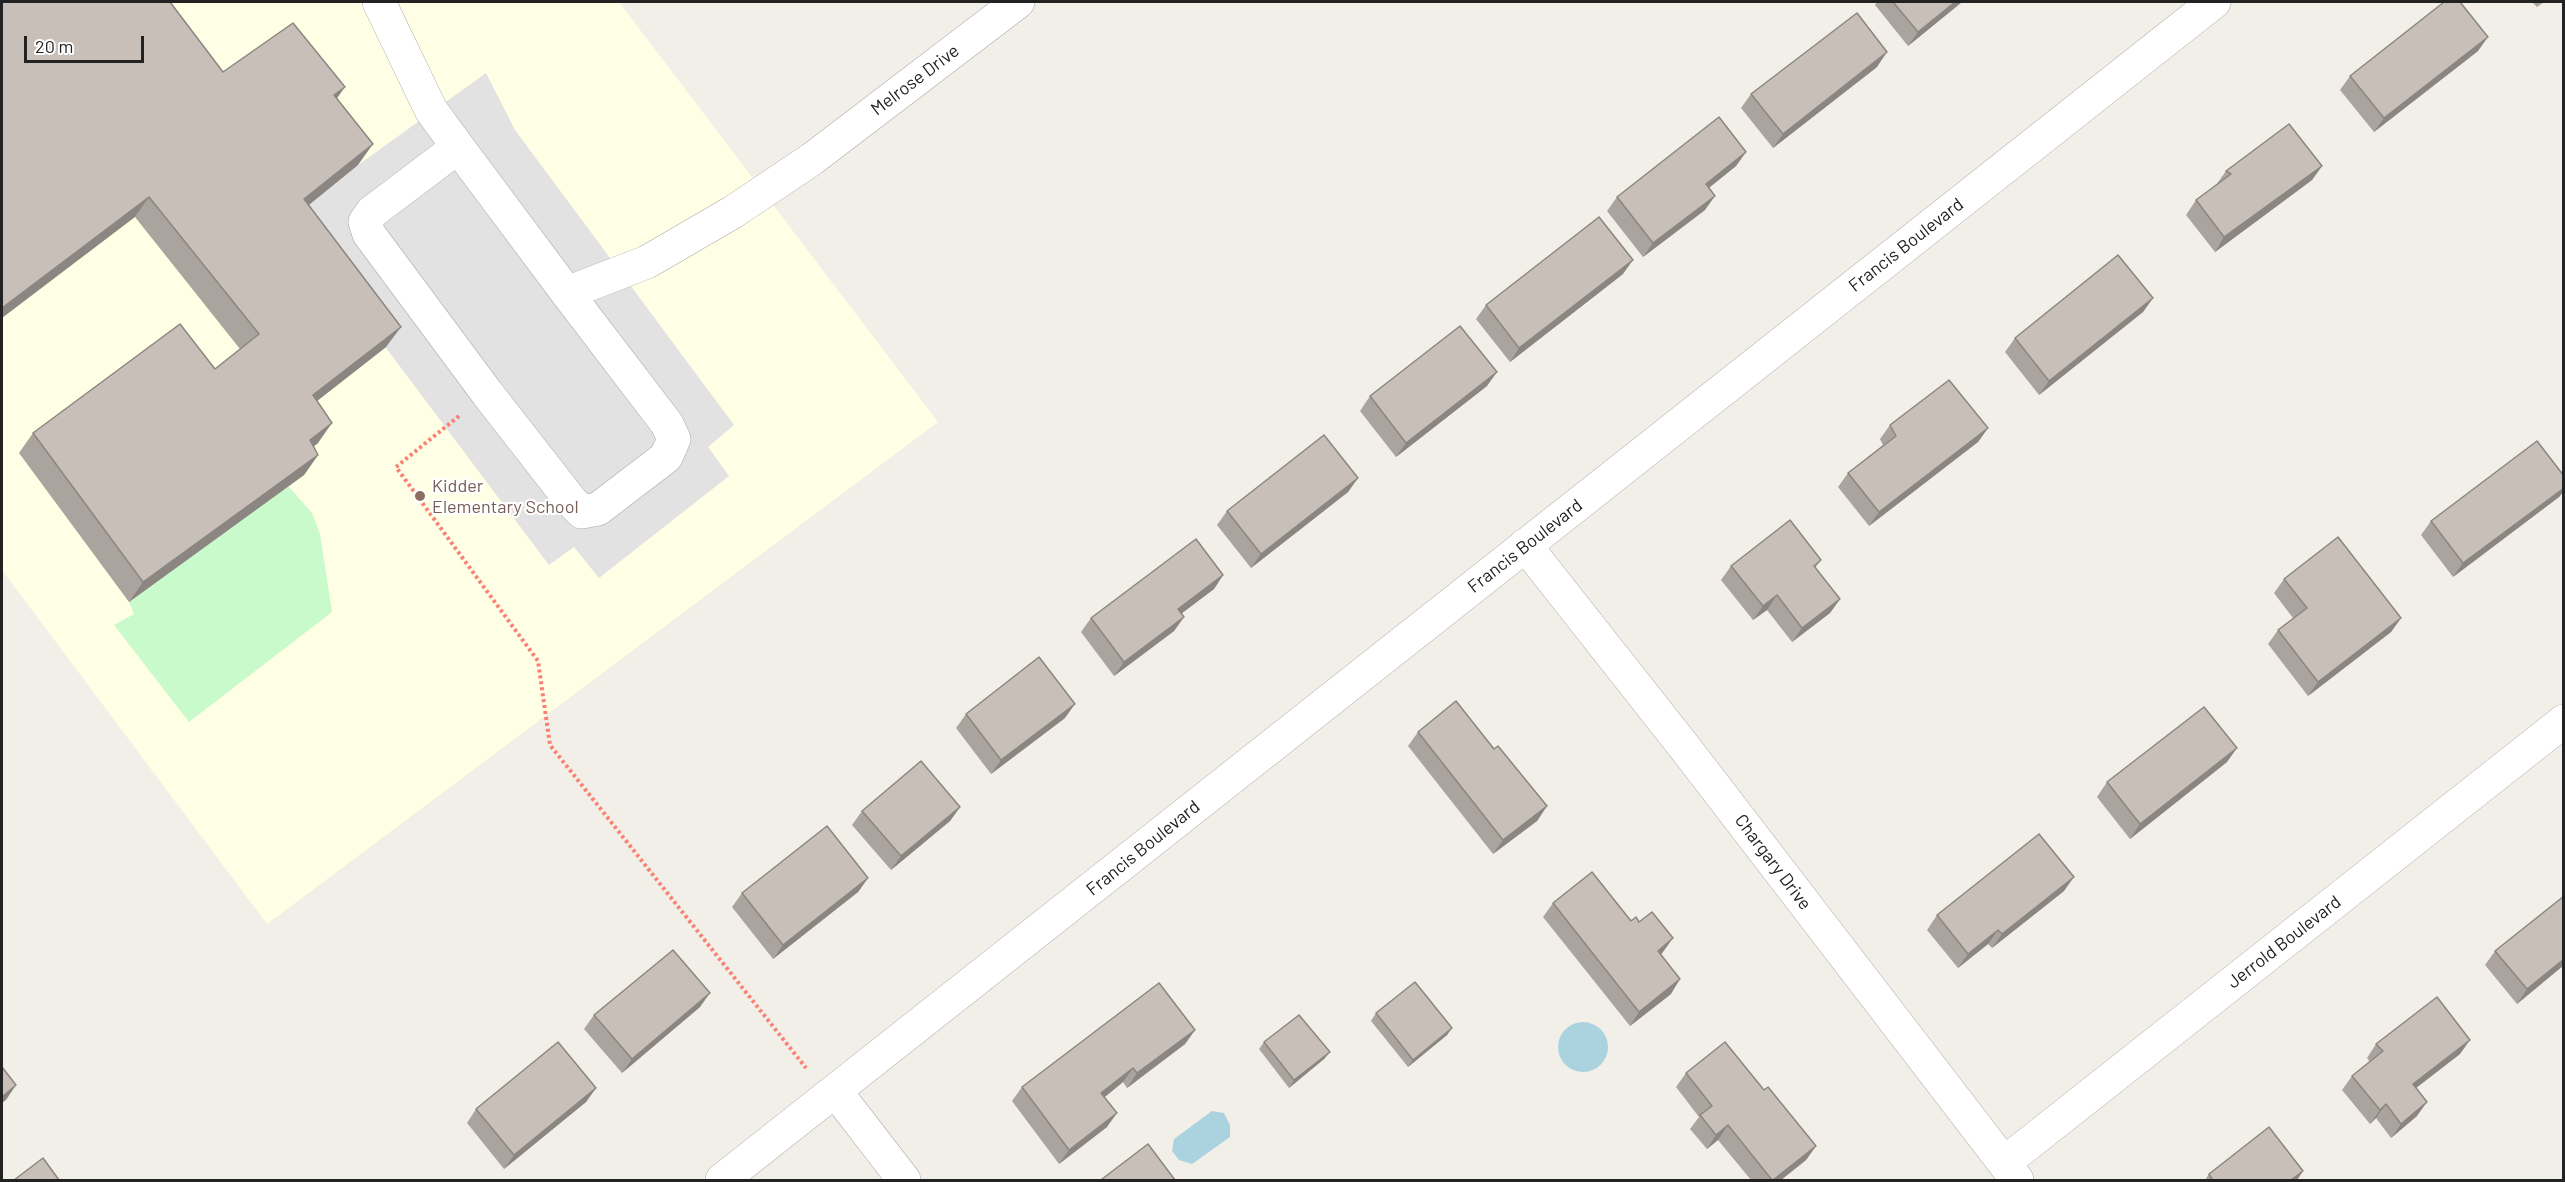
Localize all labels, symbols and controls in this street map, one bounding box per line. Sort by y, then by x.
scale bar [27,24,147,62]
text: 20 m [35,35,73,57]
street label: Melrose Drive [867,40,963,120]
street label: Francis Boulevard [1844,194,1968,296]
place label: Kidder Elementary School [432,475,579,518]
marker: Kidder Elementary School [413,489,427,503]
street label: Francis Boulevard [1463,495,1587,597]
street label: Francis Boulevard [1082,796,1204,900]
street label: Chargary Drive [1730,810,1816,914]
street label: Jerrold Boulevard [2223,891,2345,993]

